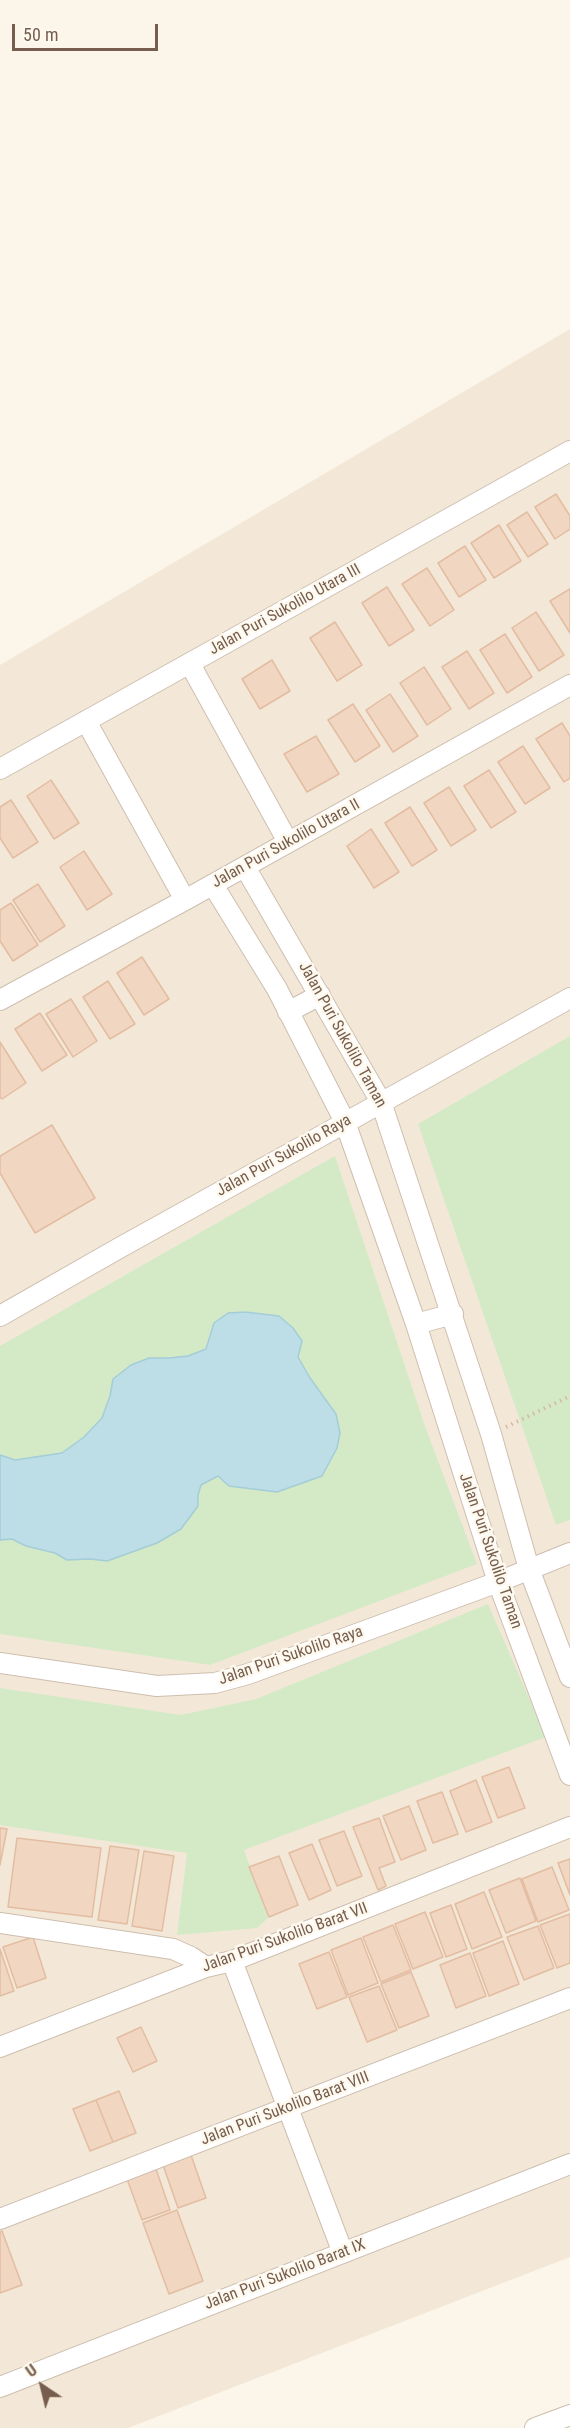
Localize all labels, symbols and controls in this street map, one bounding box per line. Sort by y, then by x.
scale bar [15,12,160,50]
text: 50 m [23,24,58,45]
street label: Jalan Puri Sukolilo Utara III [206,560,364,660]
street label: Jalan Puri Sukolilo Utara II [209,795,363,893]
street label: Jalan Puri Sukolilo Taman [294,959,390,1111]
street label: Jalan Puri Sukolilo Raya [213,1111,355,1201]
street label: Jalan Puri Sukolilo Taman [454,1471,526,1631]
street label: Jalan Puri Sukolilo Raya [216,1622,366,1690]
street label: Jalan Puri Sukolilo Barat VII [200,1899,370,1977]
street label: Jalan Puri Sukolilo Barat VIII [198,2068,372,2150]
street label: Jalan Puri Sukolilo Barat IX [202,2235,368,2315]
north arrow [12,2356,72,2416]
text: U [22,2360,41,2381]

